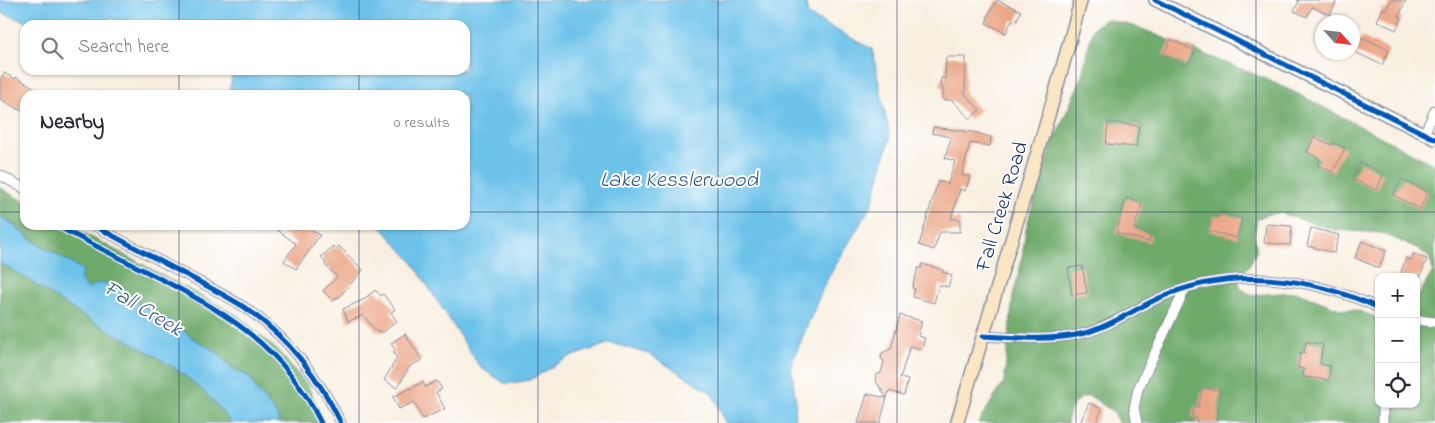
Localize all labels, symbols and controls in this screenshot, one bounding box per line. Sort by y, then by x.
north arrow [1315,15,1360,60]
search box [20,20,470,75]
icon: search [38,34,66,62]
text: Search here [78,34,169,61]
text: Nearby [40,108,104,138]
text: 0 results [394,111,450,135]
street label: Fall Creek Road [969,138,1037,276]
water label: Lake Kesslerwood [600,165,760,197]
water label: Fall Creek [97,273,189,346]
map controls [1375,273,1420,408]
button: + [1375,273,1420,318]
button: − [1375,318,1420,363]
button: locate [1375,363,1420,408]

